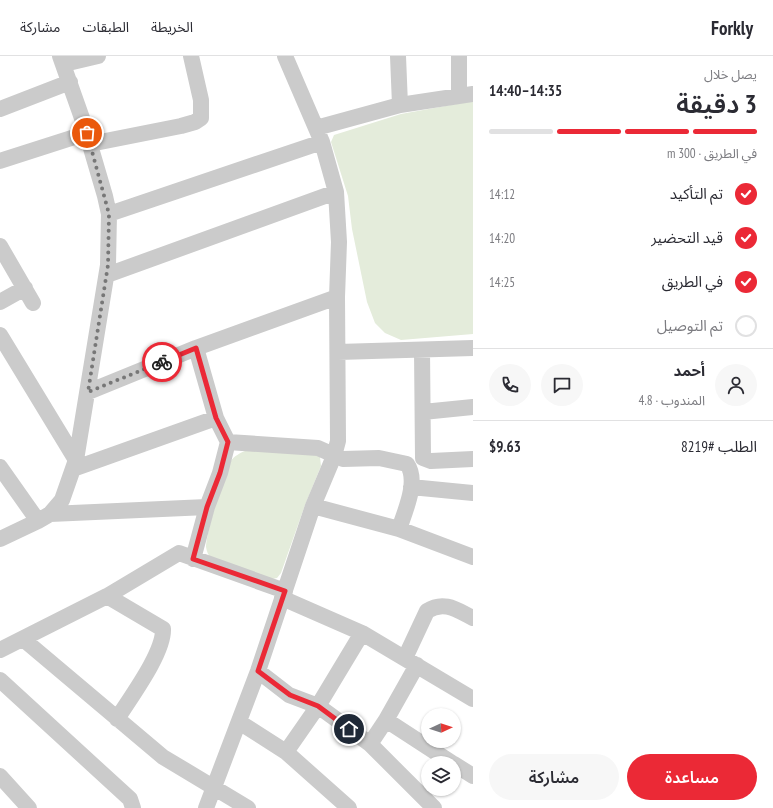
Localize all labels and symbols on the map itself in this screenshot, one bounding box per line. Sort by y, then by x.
pin [70,116,104,150]
courier [142,342,182,382]
north arrow [421,708,461,748]
pin [332,712,366,746]

